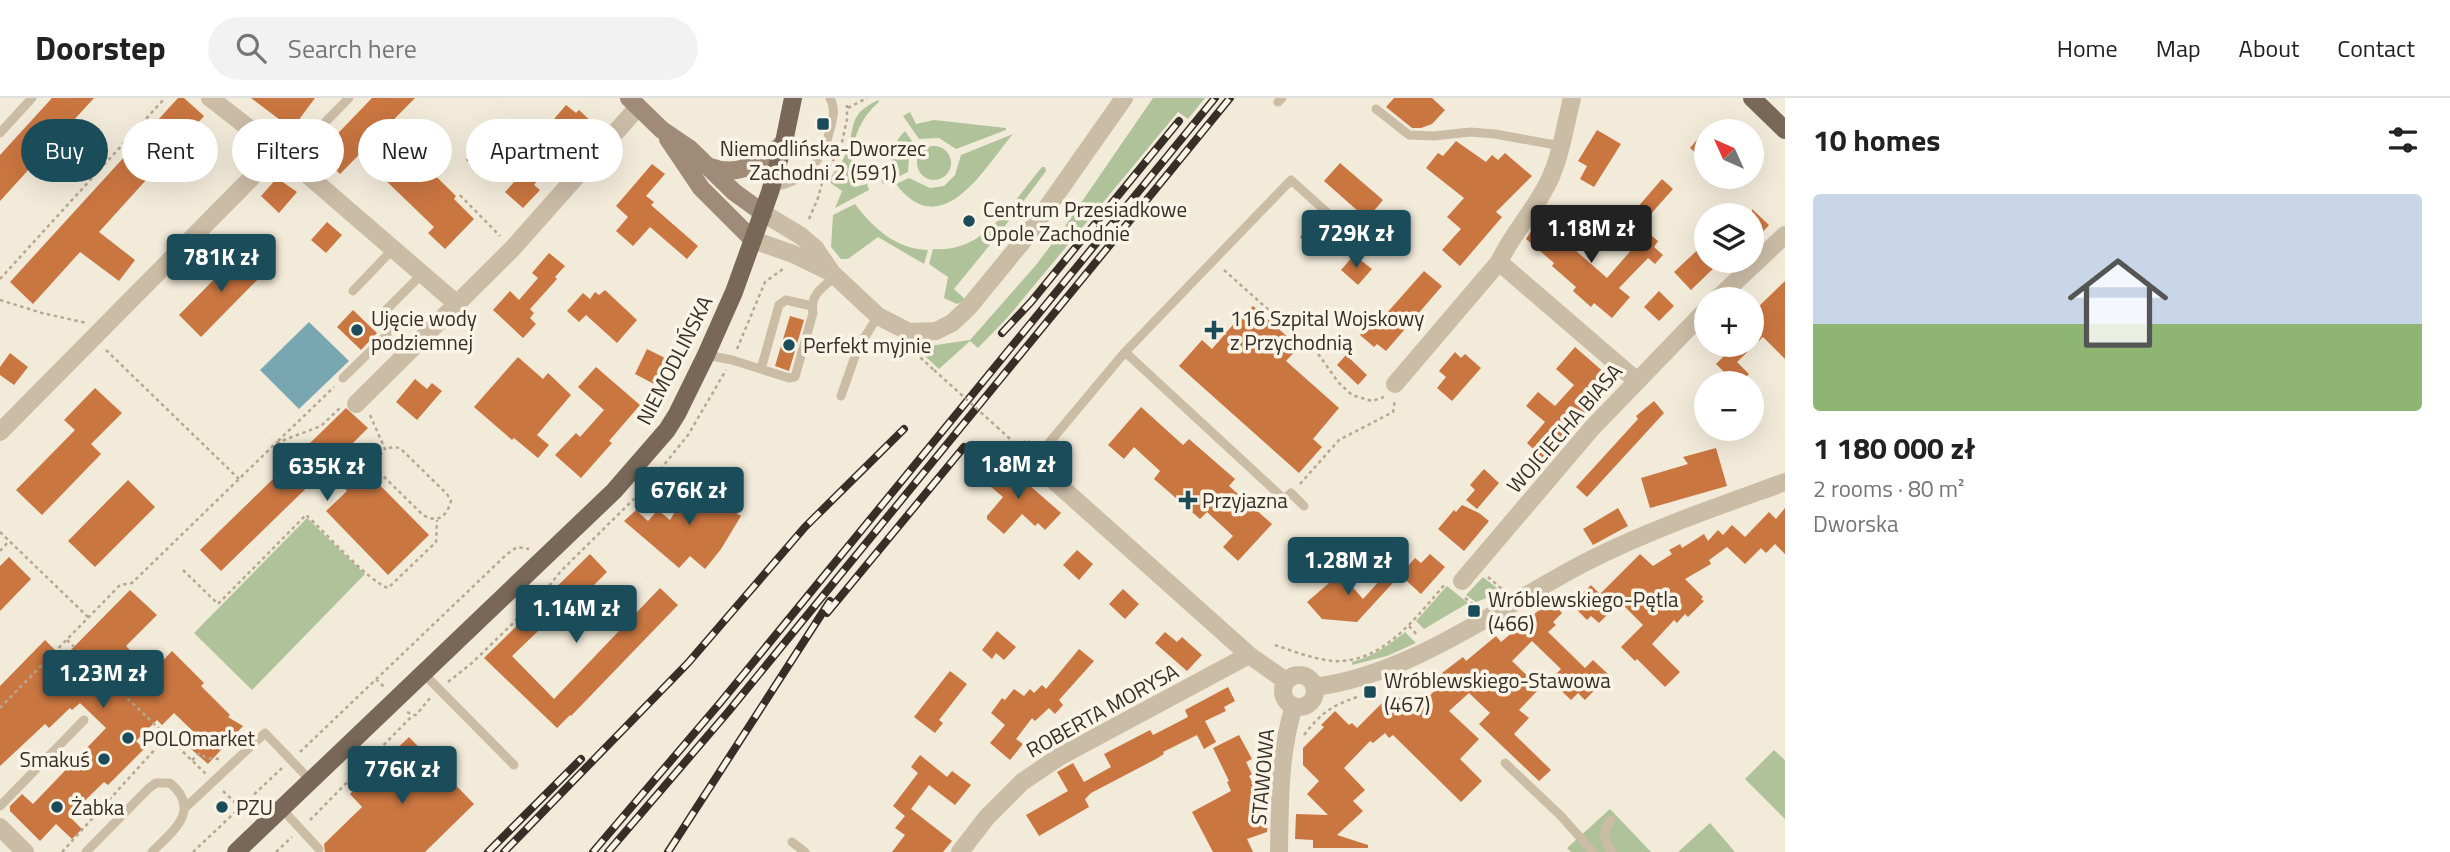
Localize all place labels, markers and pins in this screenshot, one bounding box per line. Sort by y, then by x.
marker: Niemodlińska-Dworzec Zachodni 2 (591) [815,116,831,132]
place label: Niemodlińska-Dworzec Zachodni 2 (591) [720,132,926,188]
place label: Centrum Przesiadkowe Opole Zachodnie [983,193,1187,249]
pin: 1.18M zł [1519,206,1663,265]
pin: 729K zł [1291,211,1421,270]
marker: Centrum Przesiadkowe Opole Zachodnie [961,213,977,229]
pin: 781K zł [156,234,286,294]
place label: Ujęcie wody podziemnej [371,302,477,358]
place label: 116 Szpital Wojskowy z Przychodnią [1230,302,1424,358]
marker: 116 Szpital Wojskowy z Przychodnią [1204,320,1224,340]
marker: Ujęcie wody podziemnej [349,322,365,338]
place label: Perfekt myjnie [803,329,931,361]
marker: Perfekt myjnie [781,337,797,353]
pin: 1.8M zł [953,442,1083,501]
pin: 635K zł [262,444,392,503]
pin: 676K zł [624,468,754,527]
place label: Przyjazna [1202,484,1288,516]
marker: Przyjazna [1180,492,1196,508]
pin: 1.28M zł [1276,538,1420,597]
place label: Wróblewskiego-Pętla (466) [1488,583,1679,639]
pin: 1.14M zł [504,586,648,645]
marker: Wróblewskiego-Pętla (466) [1466,603,1482,619]
pin: 1.23M zł [31,650,175,710]
place label: Wróblewskiego-Stawowa (467) [1384,664,1611,720]
marker: Wróblewskiego-Stawowa (467) [1362,684,1378,700]
place label: POLOmarket [142,722,255,754]
marker: POLOmarket [120,730,136,746]
place label: Smakuś [20,743,90,775]
pin: 776K zł [337,746,467,806]
marker: Smakuś [96,751,112,767]
place label: Żabka [71,791,125,823]
place label: PZU [236,791,273,823]
marker: Żabka [49,799,65,815]
marker: PZU [214,799,230,815]

